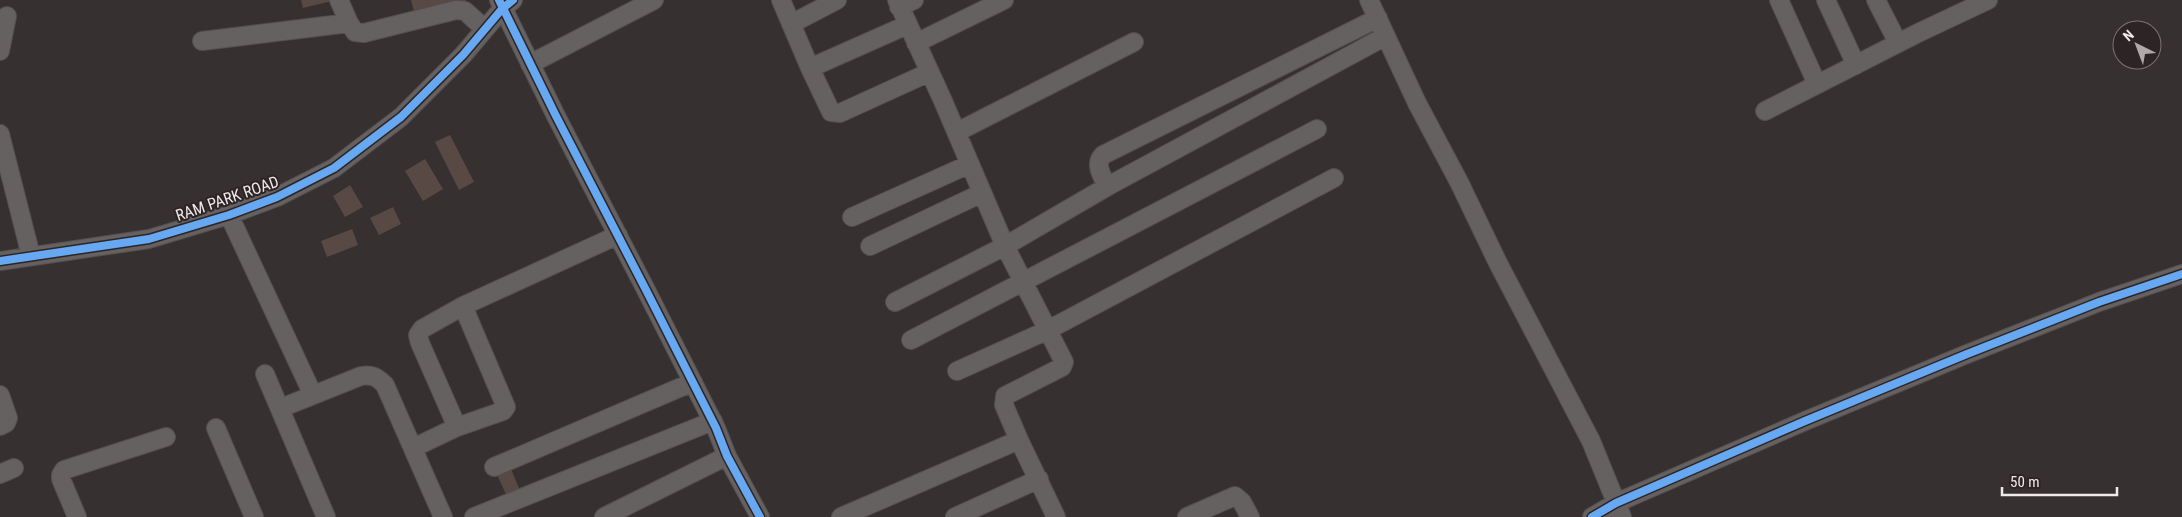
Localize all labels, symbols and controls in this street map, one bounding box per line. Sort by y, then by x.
north arrow [2112,20,2162,70]
text: N [2120,27,2137,44]
street label: RAM PARK ROAD [173,172,281,225]
scale bar [2002,464,2117,496]
text: 50 m [2010,473,2040,491]

